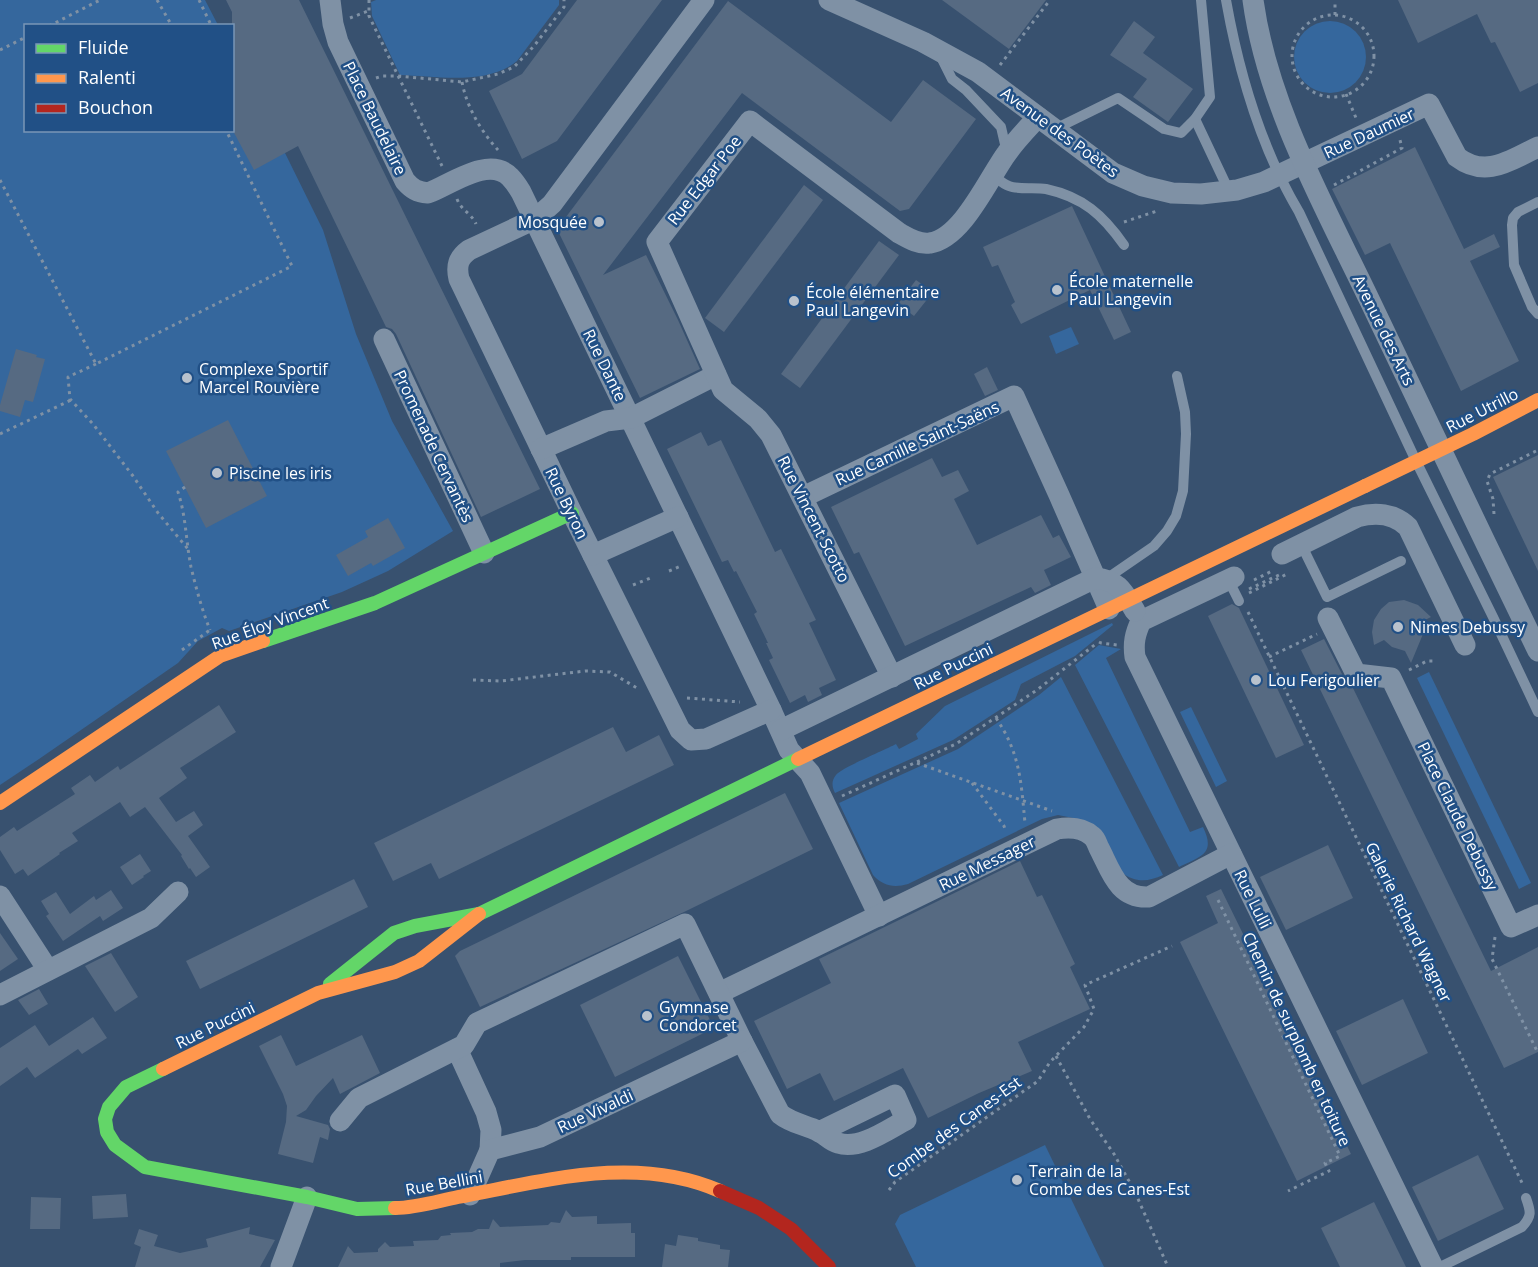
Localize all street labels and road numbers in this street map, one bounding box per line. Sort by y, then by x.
street label: Place Baudelaire [338,58,412,178]
street label: Avenue des Poètes [997,82,1123,182]
street label: Rue Daumier [1320,102,1418,164]
street label: Rue Edgar Poe [662,131,746,229]
street label: Avenue des Arts [1348,271,1420,389]
street label: Rue Dante [578,325,632,405]
street label: Promenade Cervantès [389,366,479,526]
street label: Rue Utrillo [1442,382,1522,438]
street label: Rue Camille Saint-Saëns [832,395,1002,491]
street label: Rue Vincent Scotto [773,452,855,586]
street label: Rue Byron [540,464,594,542]
street label: Rue Éloy Vincent [208,592,332,654]
street label: Rue Puccini [910,637,996,695]
street label: Place Claude Debussy [1412,738,1504,895]
street label: Rue Messager [935,830,1039,896]
street label: Galerie Richard Wagner [1361,838,1458,1006]
street label: Rue Lulli [1229,866,1277,932]
street label: Chemin de surplomb en toiture [1238,928,1356,1150]
street label: Rue Puccini [172,996,258,1054]
street label: Combe des Canes-Est [883,1071,1026,1183]
street label: Rue Vivaldi [554,1084,636,1138]
street label: Rue Bellini [404,1165,484,1201]

